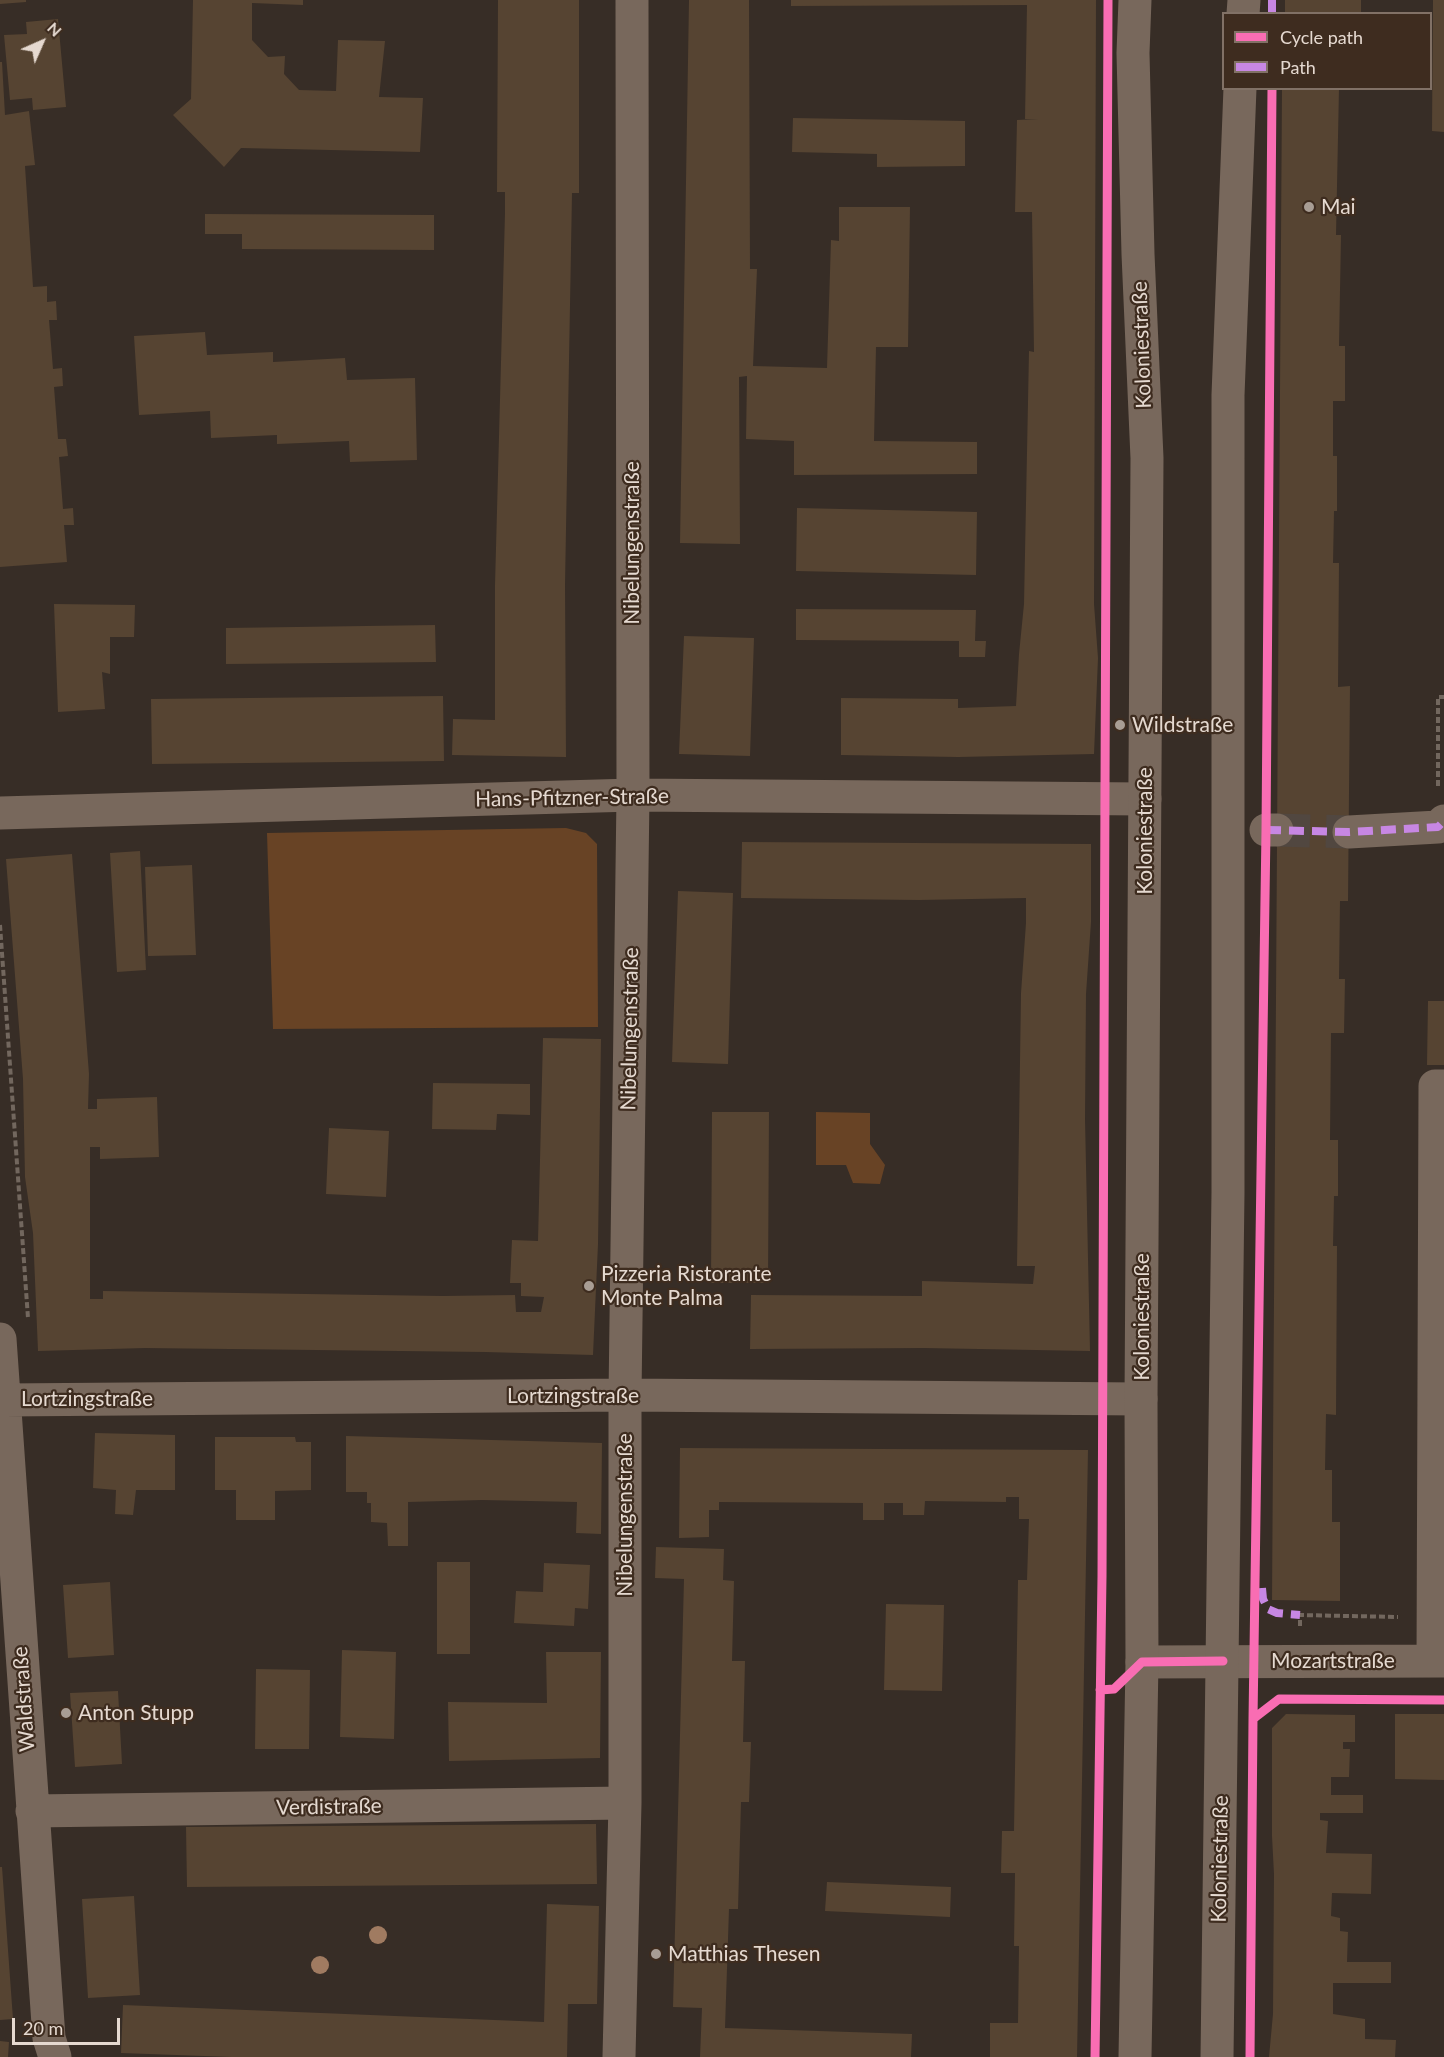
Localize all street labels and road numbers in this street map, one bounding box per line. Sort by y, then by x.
street label: Koloniestraße [1127,281,1157,409]
street label: Nibelungenstraße [619,461,645,625]
street label: Koloniestraße [1132,767,1158,895]
street label: Hans-Pfitzner-Straße [475,784,669,812]
street label: Nibelungenstraße [616,947,644,1111]
street label: Koloniestraße [1129,1253,1155,1381]
street label: Lortzingstraße [507,1383,639,1409]
street label: Lortzingstraße [21,1386,153,1412]
street label: Nibelungenstraße [612,1433,638,1597]
street label: Waldstraße [8,1645,40,1753]
street label: Mozartstraße [1271,1648,1395,1674]
street label: Verdistraße [276,1793,382,1821]
street label: Koloniestraße [1206,1795,1234,1923]

